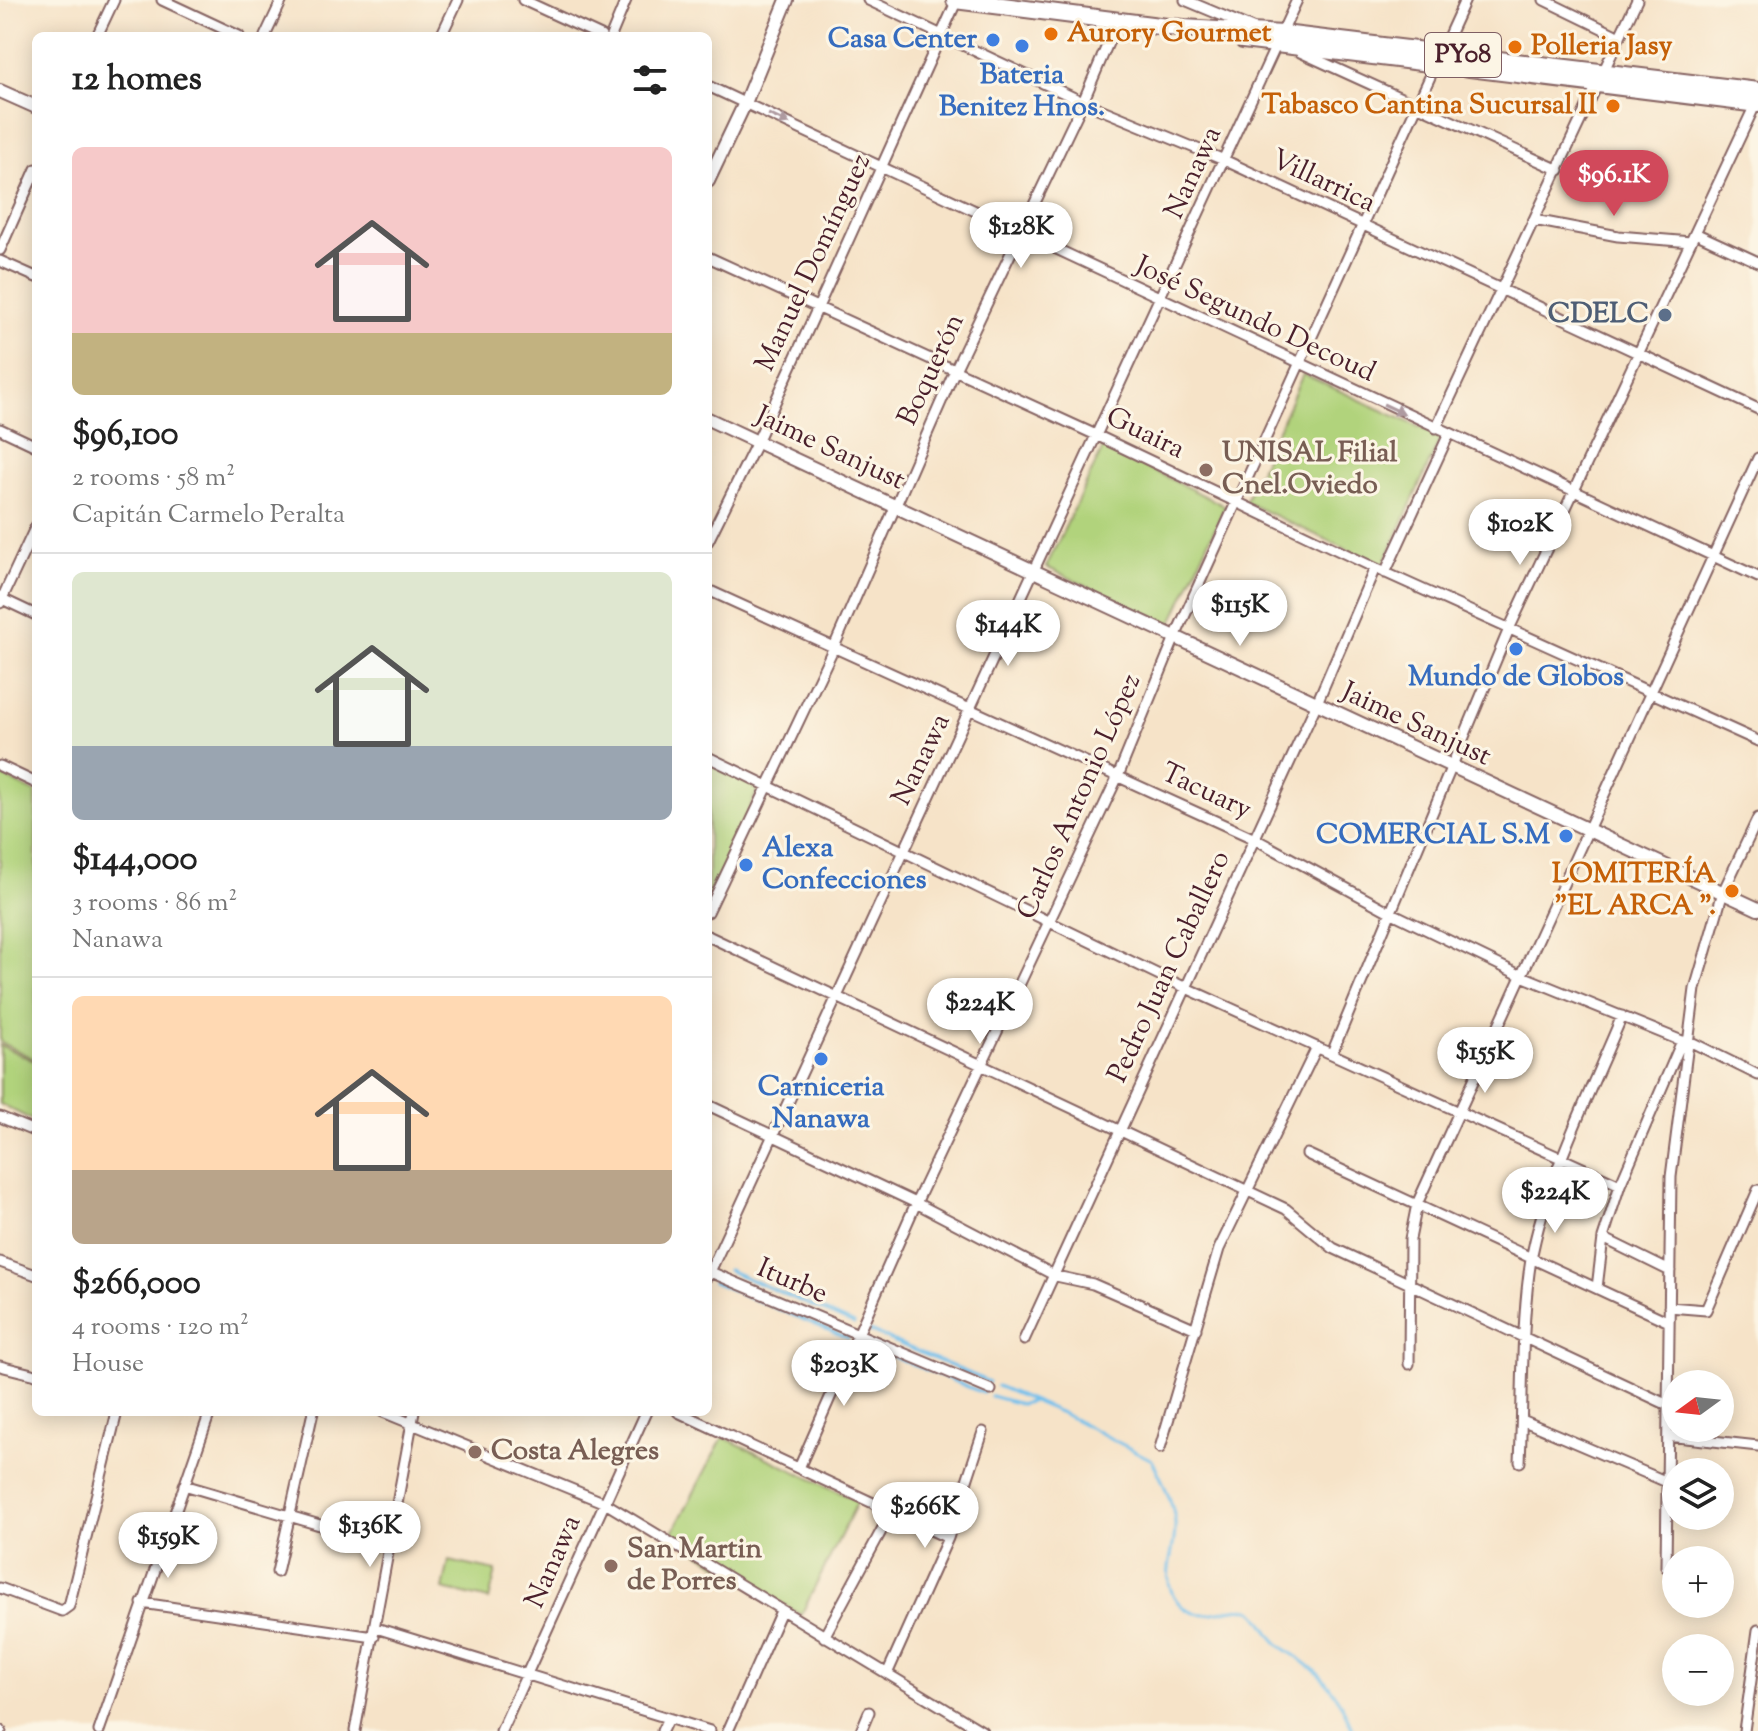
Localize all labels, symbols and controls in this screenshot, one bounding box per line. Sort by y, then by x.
place label: Aurory Gourmet [1067,14,1272,54]
place label: Casa Center [828,20,977,60]
marker: Aurory Gourmet [1042,25,1060,43]
place label: Polleria Jasy [1531,27,1673,67]
marker: Casa Center [984,31,1002,49]
road number: PY08 [1425,33,1501,77]
marker: Bateria Benitez Hnos. [1013,37,1031,55]
marker: Polleria Jasy [1506,38,1524,56]
text: 12 homes [72,56,202,105]
place label: Bateria Benitez Hnos. [939,56,1105,128]
icon: filters [628,58,672,102]
place label: Tabasco Cantina Sucursal II [1262,86,1598,126]
marker: Tabasco Cantina Sucursal II [1604,97,1622,115]
one-way arrow [767,112,790,126]
street label: Nanawa [1155,120,1233,226]
street label: Villarrica [1264,140,1382,224]
street label: Manuel Domínguez [746,148,882,378]
pin: $96.1K [1549,150,1679,218]
text: $96.1K [1577,157,1651,194]
icon: home [300,199,444,343]
pin: $128K [965,202,1077,270]
text: $128K [988,209,1054,246]
street label: José Segundo Decoud [1126,246,1382,393]
place label: CDELC [1548,295,1649,335]
marker: CDELC [1656,306,1674,324]
street label: Boquerón [889,307,975,433]
street label: Jaime Sanjust [747,396,912,501]
street label: Guaira [1099,398,1191,470]
one-way arrow [1382,402,1406,416]
text: $96,100 [72,411,179,460]
place label: UNISAL Filial Cnel.Oviedo [1222,434,1398,506]
text: 2 rooms · 58 m² [72,460,235,497]
marker: UNISAL Filial Cnel.Oviedo [1197,461,1215,479]
text: Capitán Carmelo Peralta [72,497,345,534]
pin: $102K [1464,499,1576,567]
text: $102K [1487,506,1553,543]
pin: $115K [1184,580,1296,648]
text: $115K [1210,587,1270,624]
pin: $144K [952,600,1064,668]
text: $144K [974,607,1042,644]
icon: home [300,624,444,768]
marker: Mundo de Globos [1507,640,1525,658]
place label: Mundo de Globos [1408,658,1624,698]
street label: Carlos Antonio López [1008,668,1152,926]
street label: Jaime Sanjust [1333,672,1498,777]
street label: Nanawa [883,707,962,813]
street label: Tacuary [1154,754,1258,830]
place label: COMERCIAL S.M [1316,816,1550,856]
marker: COMERCIAL S.M [1557,827,1575,845]
place label: Alexa Confecciones [762,829,927,901]
text: $144,000 [72,836,197,885]
street label: Pedro Juan Caballero [1099,844,1241,1090]
place label: LOMITERÍA "EL ARCA ". [1552,855,1716,927]
marker: Alexa Confecciones [737,856,755,874]
marker: LOMITERÍA "EL ARCA ". [1723,882,1741,900]
text: 3 rooms · 86 m² [72,885,237,922]
text: Nanawa [72,922,163,959]
pin: $224K [924,978,1036,1046]
text: $224K [945,985,1015,1022]
pin: $155K [1429,1027,1541,1095]
text: $155K [1455,1034,1515,1071]
icon: home [300,1048,444,1192]
marker: Carniceria Nanawa [812,1050,830,1068]
place label: Carniceria Nanawa [758,1068,884,1140]
pin: $224K [1499,1167,1611,1235]
text: $224K [1520,1174,1590,1211]
street label: Iturbe [750,1249,834,1315]
text: $266,000 [72,1260,201,1309]
text: 4 rooms · 120 m² [72,1309,249,1346]
pin: $203K [788,1340,900,1408]
text: House [72,1346,144,1383]
text: $203K [809,1347,879,1384]
north arrow [1662,1370,1734,1442]
map controls [1662,1370,1734,1706]
place label: Costa Alegres [491,1432,659,1472]
marker: Costa Alegres [466,1443,484,1461]
button: layers [1662,1458,1734,1530]
pin: $266K [869,1482,981,1550]
text: $266K [890,1489,960,1526]
pin: $136K [314,1501,426,1569]
text: $136K [338,1508,402,1545]
street label: Nanawa [516,1509,592,1615]
pin: $159K [112,1512,224,1580]
text: $159K [136,1519,200,1556]
place label: San Martin de Porres [627,1530,762,1602]
button: + [1662,1546,1734,1618]
marker: San Martin de Porres [602,1557,620,1575]
button: − [1662,1634,1734,1706]

